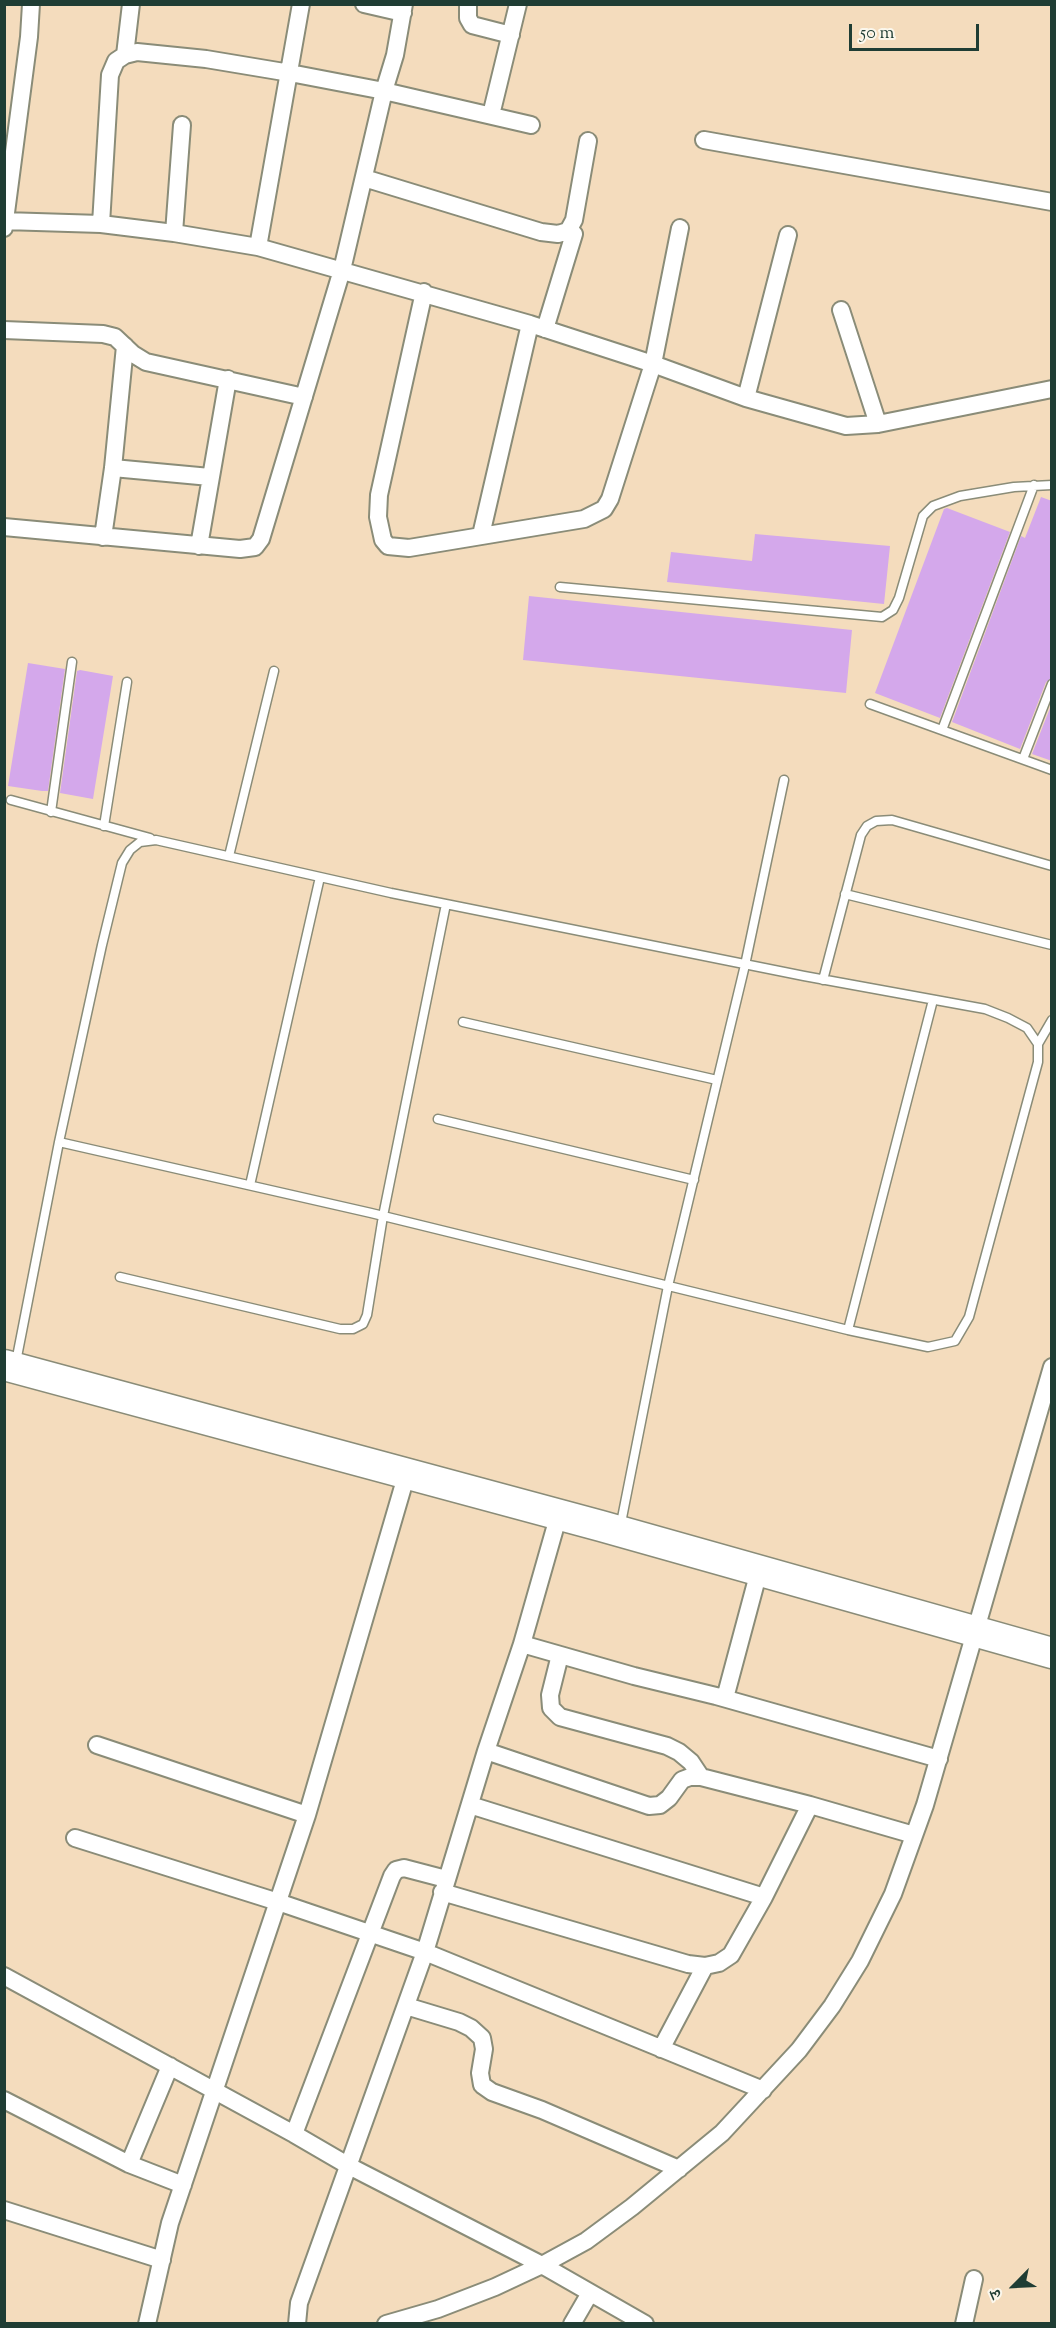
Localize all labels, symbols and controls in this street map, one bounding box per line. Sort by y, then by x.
scale bar [852,12,982,50]
text: 50 m [860,21,894,47]
north arrow [984,2256,1044,2316]
text: उ [985,2285,1009,2302]

